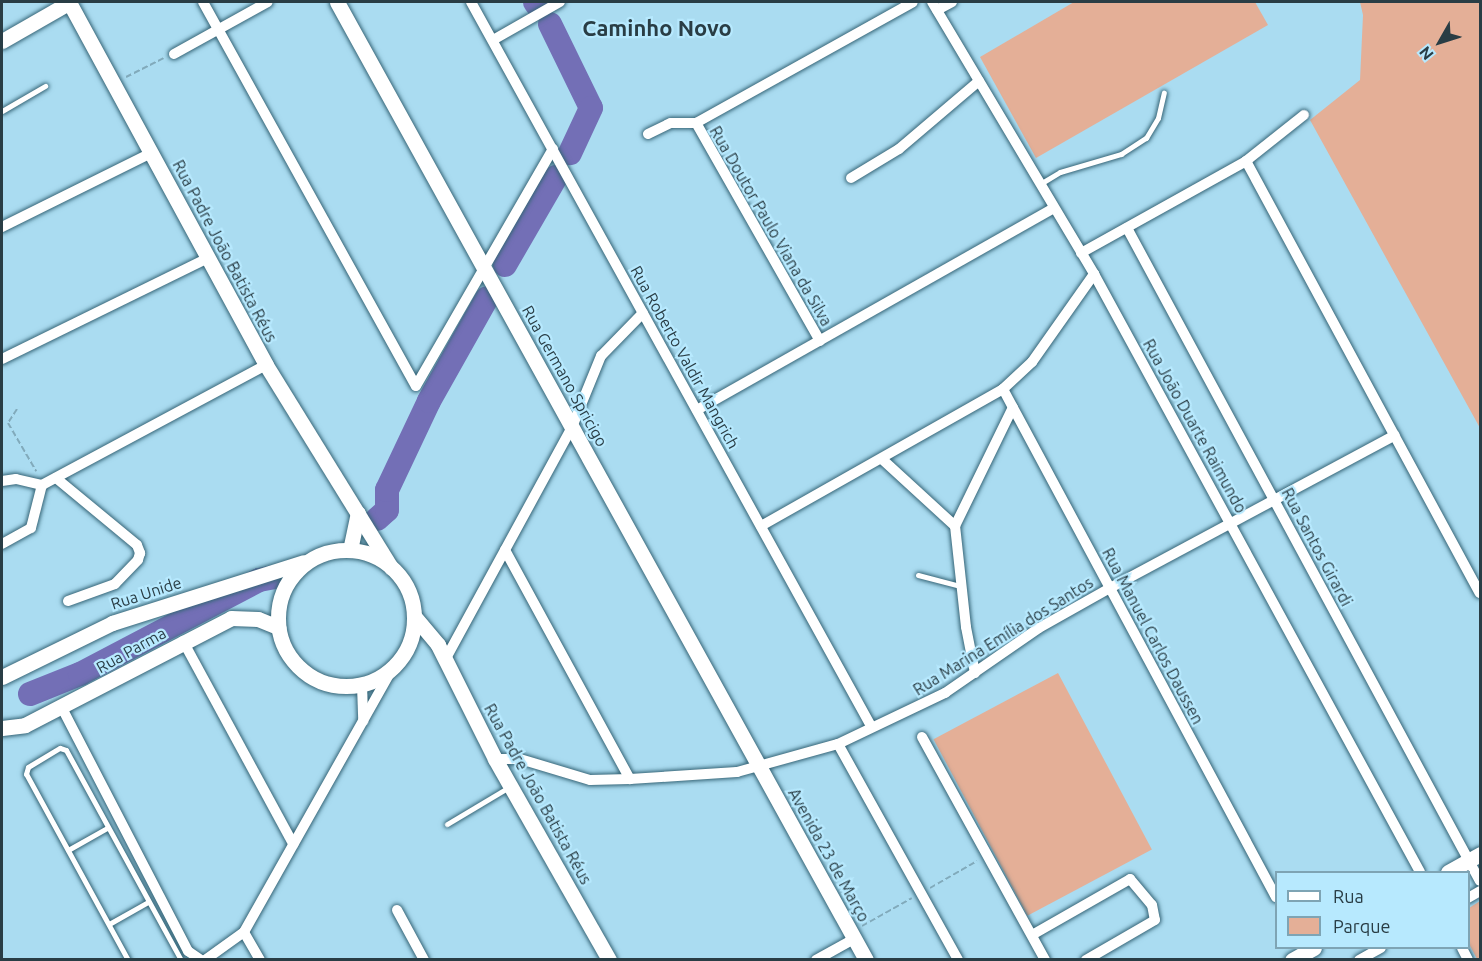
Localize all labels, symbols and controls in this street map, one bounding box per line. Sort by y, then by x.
north arrow [1410,12,1470,72]
district label: Caminho Novo [582,15,732,41]
text: N [1415,43,1437,64]
street label: Rua Doutor Paulo Viana da Silva [706,123,836,329]
street label: Rua Padre João Batista Réus [169,157,281,345]
street label: Rua Roberto Valdir Mangrich [627,262,743,452]
street label: Rua Germano Spricigo [518,302,612,450]
street label: Rua João Duarte Raimundo [1139,336,1251,516]
street label: Rua Santos Girardi [1278,485,1356,609]
street label: Rua Manuel Carlos Daussen [1098,545,1208,727]
street label: Rua Unide [108,573,184,613]
street label: Rua Marina Emília dos Santos [910,573,1096,699]
street label: Rua Parma [93,623,169,677]
street label: Rua Padre João Batista Réus [480,700,596,888]
street label: Avenida 23 de Março [784,785,874,925]
legend [1275,871,1470,949]
text: Rua [1333,886,1364,906]
text: Parque [1333,916,1390,936]

